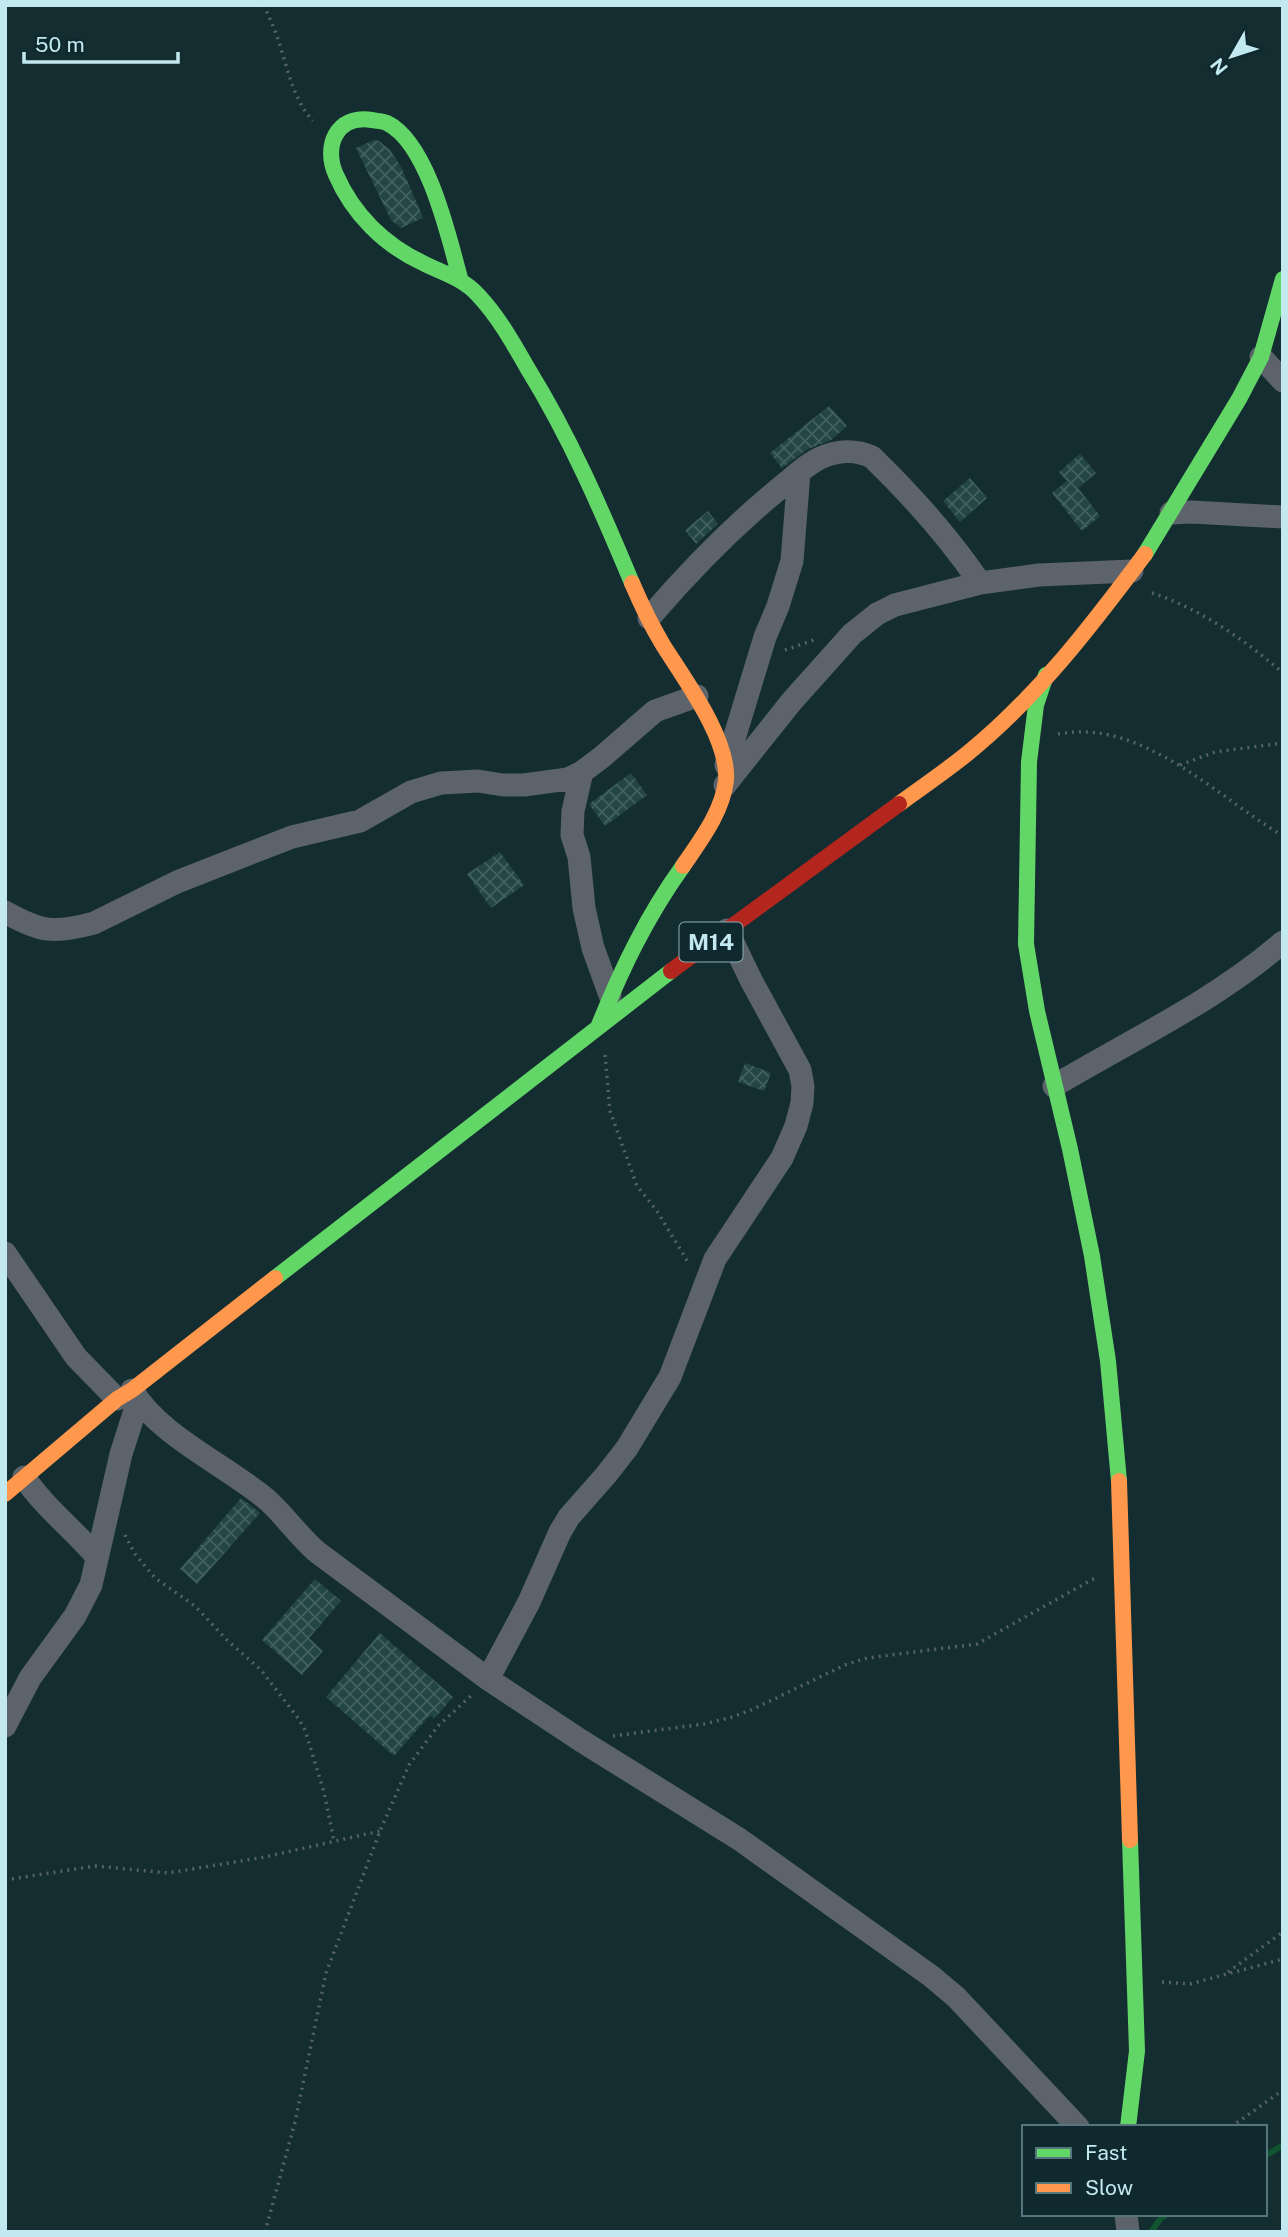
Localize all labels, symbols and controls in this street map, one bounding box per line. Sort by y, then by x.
scale bar [24,21,178,65]
north arrow [1197,21,1267,91]
text: 50 m [35,32,85,57]
text: N [1206,54,1232,79]
road number: M14 [680,923,742,962]
legend [1022,2125,1267,2216]
text: Fast [1085,2140,1127,2165]
text: Slow [1085,2175,1133,2200]

